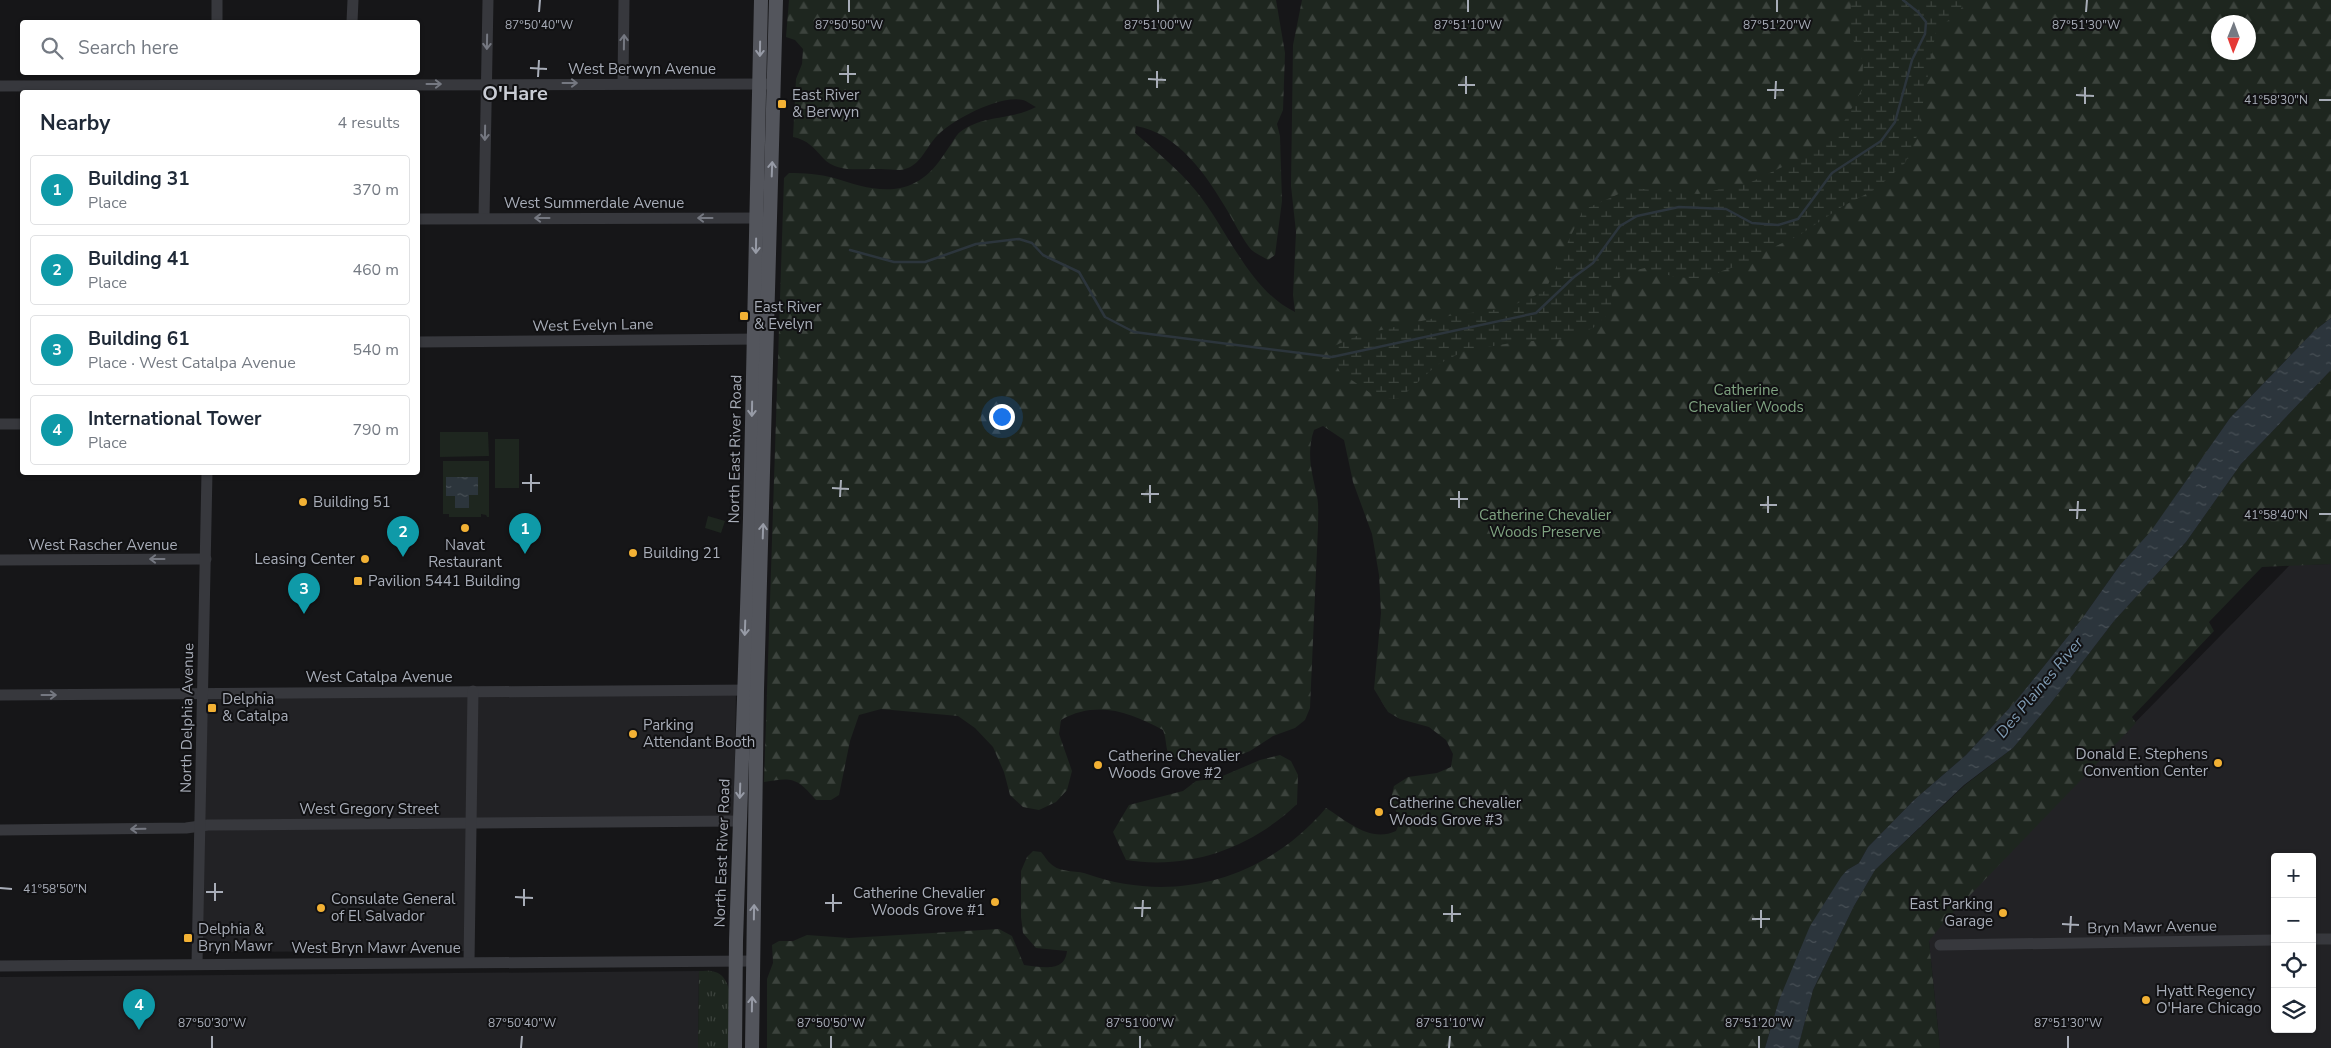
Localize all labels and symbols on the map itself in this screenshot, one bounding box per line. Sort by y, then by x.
north arrow [2211,15,2256,60]
text: 87°50'40"W [505,17,573,33]
text: 87°50'50"W [815,17,883,33]
text: 87°51'00"W [1124,17,1192,33]
text: 87°51'10"W [1434,17,1502,33]
text: 87°51'20"W [1743,17,1811,33]
text: 87°51'30"W [2052,17,2120,33]
one-way arrow [482,34,492,50]
one-way arrow [619,34,629,50]
one-way arrow [755,40,765,56]
street label: West Berwyn Avenue [568,59,716,79]
one-way arrow [562,78,578,88]
one-way arrow [425,79,441,89]
district label: O'Hare [482,80,548,107]
place label: East River & Berwyn [792,85,860,122]
text: 41°58'30"N [2244,92,2308,108]
marker: East River & Berwyn [776,98,788,110]
one-way arrow [481,124,490,140]
one-way arrow [767,161,777,178]
street label: West Summerdale Avenue [504,193,684,213]
one-way arrow [534,213,550,223]
one-way arrow [697,213,713,223]
one-way arrow [751,238,761,254]
place label: East River & Evelyn [754,297,822,334]
marker: East River & Evelyn [738,310,750,322]
street label: West Evelyn Lane [532,314,654,336]
street label: North East River Road [724,374,746,524]
park label: Catherine Chevalier Woods [1688,380,1804,417]
one-way arrow [747,400,757,416]
your location [989,404,1015,430]
place label: Building 51 [313,492,391,512]
marker: Building 51 [297,496,309,508]
park label: Catherine Chevalier Woods Preserve [1479,505,1612,542]
text: 41°58'40"N [2244,507,2308,523]
pin: 1 [509,513,541,554]
pin: 2 [387,516,419,557]
marker: Navat Restaurant [459,522,471,534]
one-way arrow [758,523,767,539]
street label: West Rascher Avenue [29,535,177,555]
place label: Navat Restaurant [428,535,503,572]
place label: Building 21 [643,543,721,563]
marker: Building 21 [627,547,639,559]
place label: Leasing Center [255,549,356,569]
marker: Leasing Center [359,553,371,565]
one-way arrow [149,554,166,564]
place label: Pavilion 5441 Building [368,571,521,591]
pin: 3 [288,573,320,614]
marker: Pavilion 5441 Building [352,575,364,587]
one-way arrow [740,620,750,636]
water label: Des Plaines River [1991,632,2089,743]
street label: North Delphia Avenue [176,643,198,793]
street label: West Catalpa Avenue [306,667,452,687]
place label: Delphia & Catalpa [222,689,288,726]
one-way arrow [40,690,56,699]
marker: Delphia & Catalpa [206,702,218,714]
place label: Parking Attendant Booth [643,715,755,752]
marker: Parking Attendant Booth [627,728,639,740]
place label: Donald E. Stephens Convention Center [2076,744,2209,781]
place label: Catherine Chevalier Woods Grove #2 [1108,746,1241,783]
marker: Donald E. Stephens Convention Center [2212,757,2224,769]
marker: Catherine Chevalier Woods Grove #2 [1092,759,1104,771]
street label: North East River Road [709,778,735,928]
one-way arrow [735,782,745,798]
place label: Catherine Chevalier Woods Grove #3 [1389,793,1522,830]
street label: West Gregory Street [299,799,439,819]
marker: Catherine Chevalier Woods Grove #3 [1373,806,1385,818]
one-way arrow [130,824,146,834]
text: 41°58'50"N [23,881,87,897]
place label: Catherine Chevalier Woods Grove #1 [853,883,986,920]
place label: Consulate General of El Salvador [331,889,456,926]
place label: East Parking Garage [1909,894,1993,931]
marker: Catherine Chevalier Woods Grove #1 [989,896,1001,908]
marker: Consulate General of El Salvador [315,902,327,914]
one-way arrow [749,904,759,920]
marker: East Parking Garage [1997,907,2009,919]
street label: Bryn Mawr Avenue [2087,916,2217,938]
place label: Delphia & Bryn Mawr [198,919,273,956]
marker: Delphia & Bryn Mawr [182,932,194,944]
street label: West Bryn Mawr Avenue [291,938,461,958]
place label: Hyatt Regency O'Hare Chicago [2156,981,2261,1018]
pin: 4 [123,989,155,1030]
marker: Hyatt Regency O'Hare Chicago [2140,994,2152,1006]
one-way arrow [747,997,757,1013]
text: 87°50'30"W [178,1015,246,1031]
text: 87°50'40"W [488,1015,556,1031]
text: 87°50'50"W [797,1015,865,1031]
text: 87°51'00"W [1106,1015,1174,1031]
text: 87°51'10"W [1416,1015,1484,1031]
text: 87°51'20"W [1725,1015,1793,1031]
text: 87°51'30"W [2034,1015,2102,1031]

